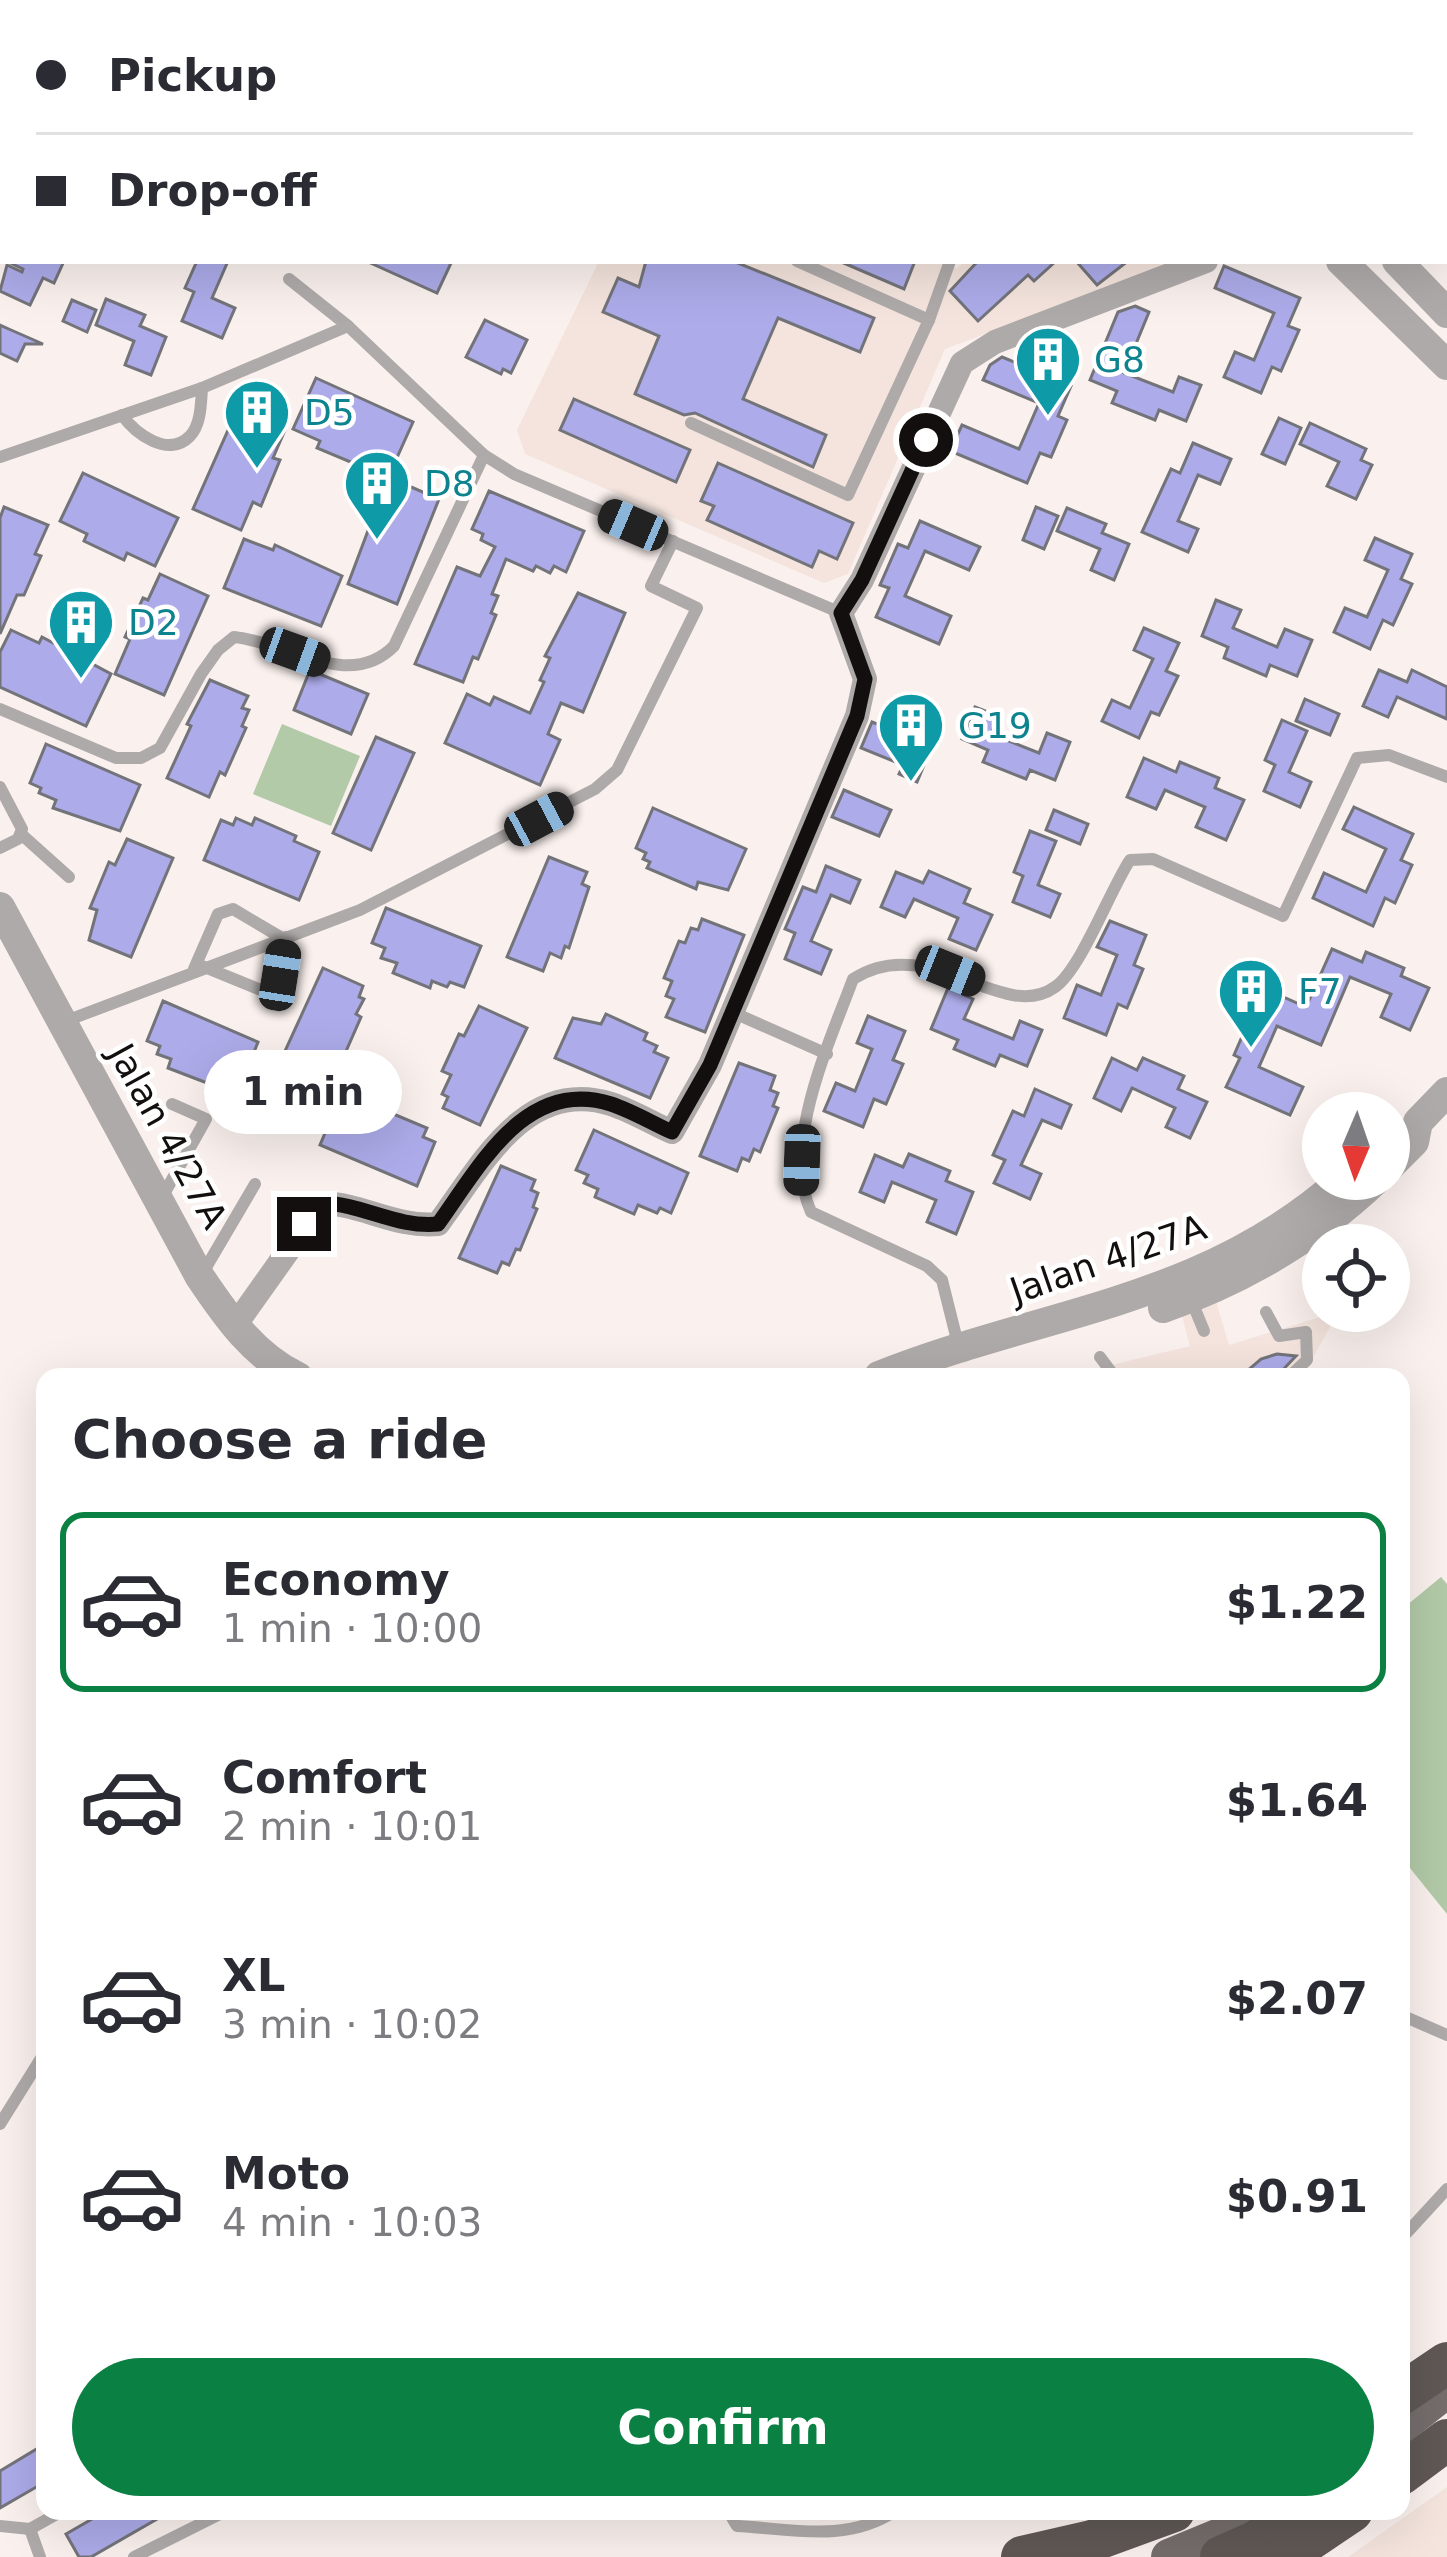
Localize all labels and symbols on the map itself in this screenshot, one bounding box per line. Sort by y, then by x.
building icon: G8 [1013,324,1083,418]
place label: G8 [1094,339,1145,380]
building icon: D5 [222,377,292,471]
place label: D5 [304,392,355,433]
route start [899,413,953,467]
building icon: D8 [342,448,412,542]
place label: D8 [424,463,475,504]
car [593,494,673,556]
building icon: D2 [46,587,116,681]
place label: D2 [128,602,179,643]
car [255,623,335,681]
building icon: G19 [876,690,946,784]
place label: G19 [958,705,1032,746]
car [499,786,579,852]
car [257,937,303,1013]
car [910,941,990,1001]
building icon: F7 [1216,956,1286,1050]
place label: F7 [1298,971,1342,1012]
street label: Jalan 4/27A [100,1035,236,1236]
callout: 1 min [205,1050,403,1134]
north arrow [1302,1092,1410,1200]
car [783,1123,821,1197]
route end [277,1197,331,1251]
street label: Jalan 4/27A [1003,1206,1212,1312]

